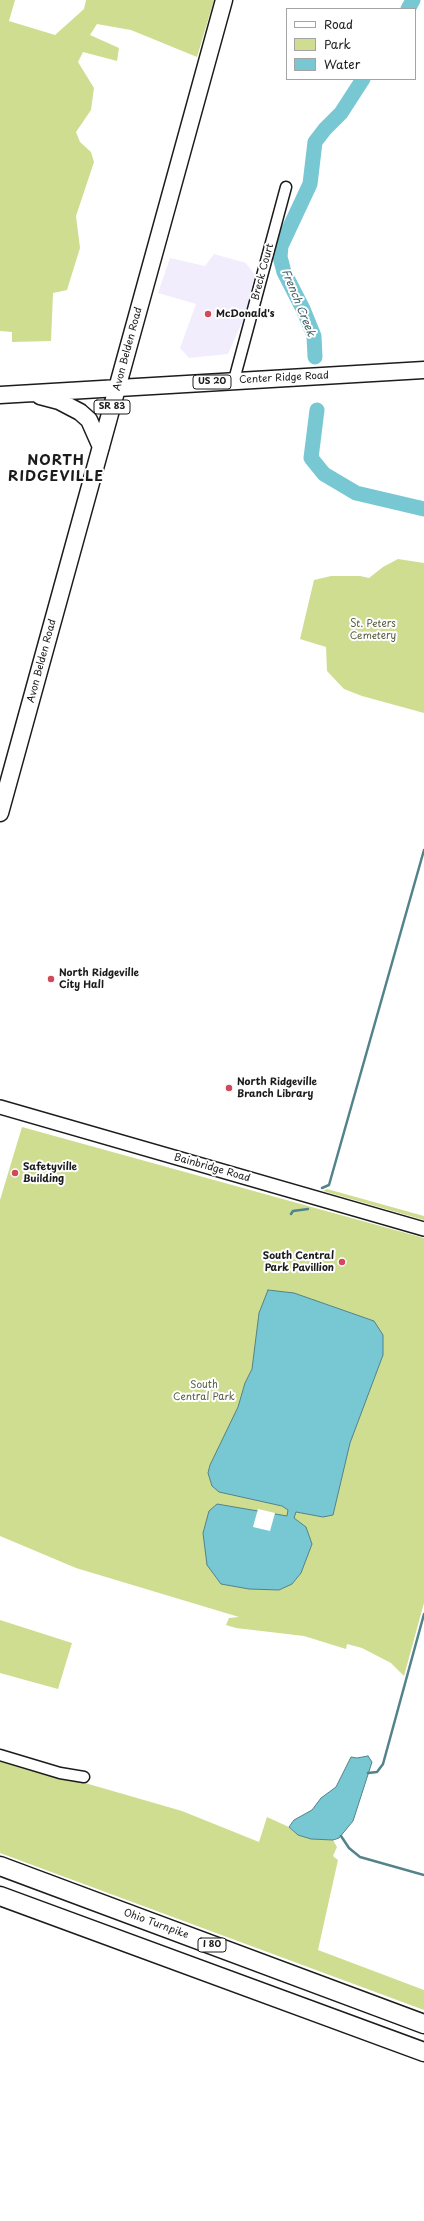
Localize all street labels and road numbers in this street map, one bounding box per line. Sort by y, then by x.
street label: Breck Court [250,242,276,302]
street label: Avon Belden Road [111,306,145,392]
street label: Center Ridge Road [239,370,329,386]
road number: US 20 [193,375,231,389]
road number: SR 83 [94,400,130,414]
street label: Avon Belden Road [25,618,59,704]
street label: Bainbridge Road [172,1151,252,1185]
street label: Ohio Turnpike [122,1907,190,1941]
road number: I 80 [198,1938,226,1952]

